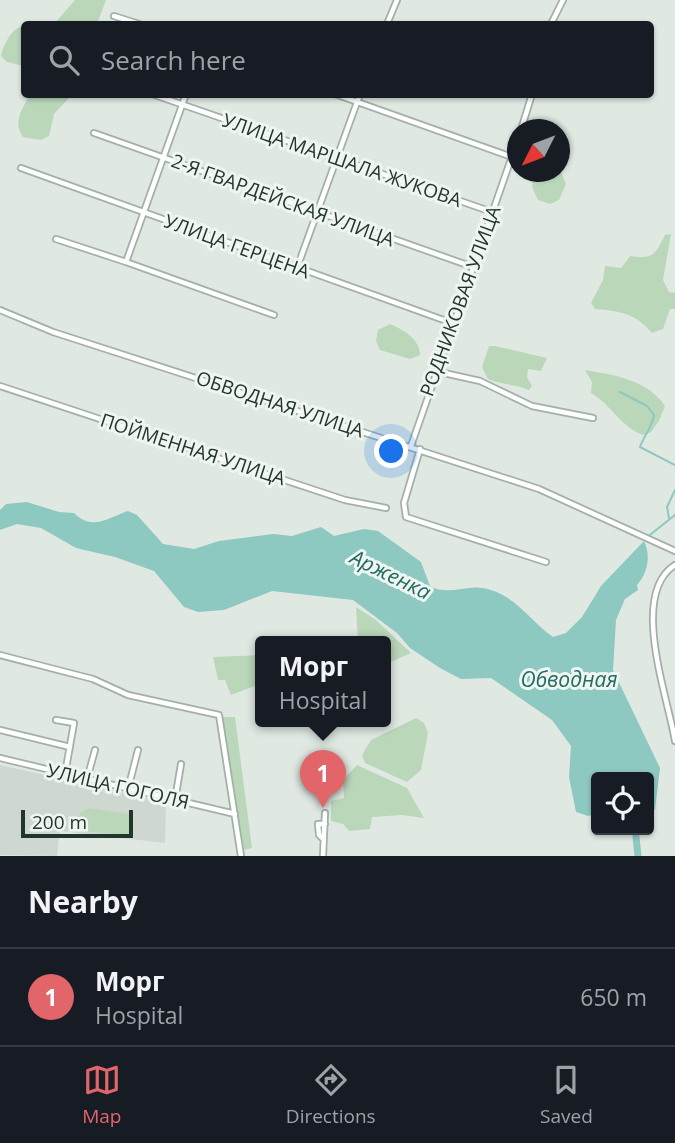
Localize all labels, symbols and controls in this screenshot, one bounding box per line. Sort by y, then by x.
search box [21,21,654,98]
icon: search [45,41,83,79]
text: Search here [101,42,246,78]
street label: УЛИЦА МАРШАЛА ЖУКОВА [219,107,465,213]
north arrow [507,119,570,182]
street label: 2-Я ГВАРДЕЙСКАЯ УЛИЦА [168,147,398,253]
street label: РОДНИКОВАЯ УЛИЦА [413,202,507,400]
street label: УЛИЦА ГЕРЦЕНА [161,208,313,284]
street label: ОБВОДНАЯ УЛИЦА [193,365,367,443]
street label: ПОЙМЕННАЯ УЛИЦА [97,407,289,491]
your location [374,434,408,468]
water label: Арженка [344,542,436,606]
popup [255,636,391,727]
text: Морг [279,648,348,684]
water label: Обводная [521,665,617,693]
text: Hospital [279,684,367,716]
pin: 1 [300,750,346,808]
street label: УЛИЦА ГОГОЛЯ [44,757,192,815]
map controls [591,772,654,835]
button: locate [591,772,654,835]
scale bar [21,807,133,839]
text: 200 m [32,809,87,835]
text: Nearby [28,881,138,922]
text: Морг [95,963,165,999]
text: 1 [44,981,58,1013]
text: 650 m [580,981,647,1013]
text: Hospital [95,999,183,1031]
tab: Map [82,1061,121,1129]
tab: Directions [286,1061,376,1129]
tab: Saved [540,1061,593,1129]

